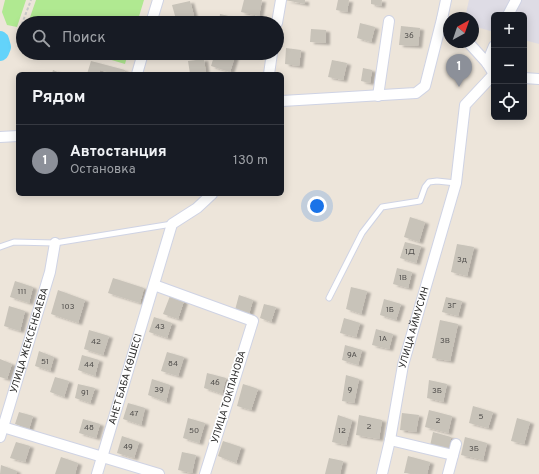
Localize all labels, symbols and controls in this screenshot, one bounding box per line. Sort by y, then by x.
north arrow [443,12,479,48]
map controls [491,12,527,120]
button: + [491,12,527,48]
search box [16,16,284,60]
icon: search [30,27,52,49]
text: Поиск [62,29,106,48]
house number: 36 [404,31,414,41]
button: − [491,48,527,84]
pin: 1 [446,54,472,87]
button: locate [491,84,527,120]
text: Рядом [32,87,85,109]
text: Автостанция [70,143,167,162]
text: 1 [42,153,48,169]
text: 130 m [233,153,268,169]
text: Остановка [70,162,136,178]
your location [307,196,327,216]
house number: 1Д [405,247,415,257]
house number: 3д [457,255,467,265]
house number: 1В [399,273,407,283]
street label: УЛИЦА АЙМУСИН [396,285,432,369]
street label: УЛИЦА ЖЕКСЕНБАЕВА [7,286,51,395]
house number: 111 [18,287,26,297]
house number: 3Г [447,301,457,311]
house number: 103 [62,302,75,312]
house number: 1Б [386,305,394,315]
house number: 43 [155,322,165,332]
street label: АНЕТ БАБА КӨШЕСІ [106,332,145,426]
house number: 1А [379,334,388,344]
house number: 3В [440,336,450,346]
house number: 42 [91,337,101,347]
street label: УЛИЦА ТОКПАНОВА [209,349,249,445]
house number: 9А [347,350,358,360]
house number: 51 [41,357,49,367]
house number: 84 [168,359,178,369]
house number: 44 [84,360,94,370]
house number: 46 [210,378,220,388]
house number: 39 [154,385,164,395]
house number: 9 [348,385,353,395]
house number: 3Б [432,386,442,396]
house number: 91 [81,388,89,398]
house number: 47 [129,409,139,419]
house number: 5 [479,412,484,422]
house number: 2 [436,416,441,426]
house number: 2 [367,422,372,432]
house number: 48 [84,423,94,433]
house number: 50 [189,426,199,436]
house number: 12 [338,426,346,436]
house number: 49 [123,442,133,452]
house number: 3Б [469,444,479,454]

